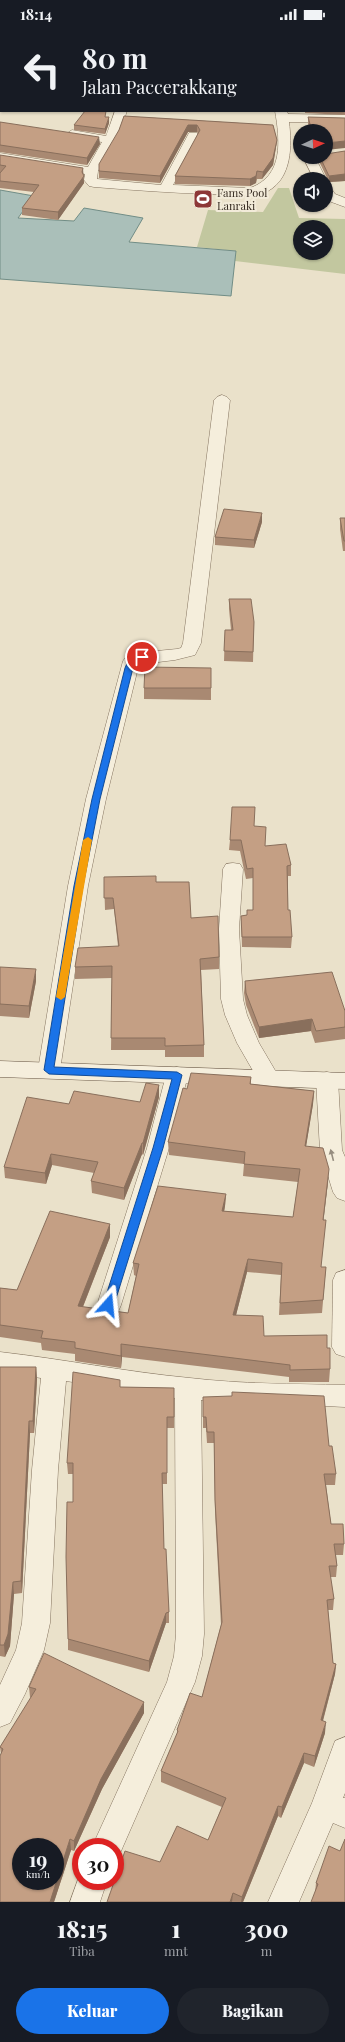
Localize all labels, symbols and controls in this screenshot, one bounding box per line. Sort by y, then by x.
text: 18:14 [20,4,52,24]
text: 80 m [82,39,148,76]
icon: left [16,44,68,96]
text: Jalan Paccerakkang [82,75,237,99]
north arrow [293,124,333,164]
map controls [293,124,333,260]
button: sound [293,172,333,212]
place label: Fams Pool Lanraki [217,185,267,213]
sports icon: Fams Pool Lanraki [192,188,214,210]
button: layers [293,220,333,260]
pin [125,640,159,674]
icon: arrive [131,646,153,668]
one-way arrow [329,1149,335,1161]
position arrow [87,1284,129,1326]
speed limit sign: 30 [72,1838,124,1890]
text: 19 [29,1845,47,1872]
text: km/h [26,1867,50,1881]
text: 18:15 [57,1912,107,1944]
text: 1 [171,1912,181,1944]
text: 300 [245,1912,288,1944]
text: Tiba [69,1942,95,1959]
text: mnt [164,1942,188,1959]
text: m [261,1942,272,1959]
button: Keluar [16,1988,169,2034]
button: Bagikan [177,1988,329,2034]

